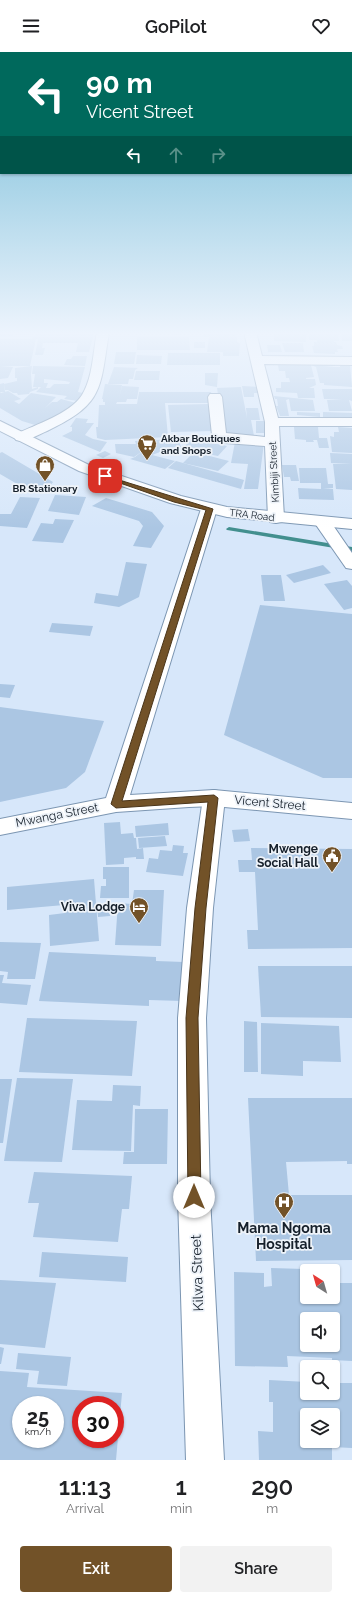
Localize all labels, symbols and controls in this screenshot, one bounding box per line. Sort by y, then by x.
icon: menu [20,15,42,37]
icon: heart [310,15,332,37]
text: GoPilot [145,16,207,37]
text: 90 m [86,67,152,100]
icon: left [20,68,72,120]
text: Vicent Street [86,101,193,122]
icon: left [123,144,145,166]
icon: ahead [165,144,187,166]
icon: right [207,144,229,166]
supermarket icon: Akbar Boutiques and Shops [136,433,158,461]
place label: Akbar Boutiques and Shops [161,433,240,456]
street label: Kimbiji Street [267,441,281,503]
shop icon: BR Stationary [34,454,56,482]
pin [88,459,122,493]
icon: arrive [94,465,116,487]
place label: BR Stationary [13,483,78,494]
street label: TRA Road [229,507,275,523]
street label: Vicent Street [234,793,306,813]
street label: Mwanga Street [14,800,100,830]
place label: Mwenge Social Hall [257,842,318,870]
public building icon: Mwenge Social Hall [321,845,343,873]
hotel icon: Viva Lodge [128,896,150,924]
place label: Viva Lodge [61,900,125,914]
position arrow [173,1176,215,1218]
hospital icon: Mama Ngoma Hospital [273,1191,295,1219]
place label: Mama Ngoma Hospital [237,1220,331,1252]
street label: Kilwa Street [188,1234,206,1312]
north arrow [300,1264,340,1304]
map controls [300,1264,340,1448]
button: sound [300,1312,340,1352]
button: search [300,1360,340,1400]
speed limit sign: 30 [72,1396,124,1448]
text: 25 [27,1405,49,1429]
button: layers [300,1408,340,1448]
text: km/h [25,1426,51,1437]
text: 11:13 [59,1472,111,1501]
text: 1 [176,1472,187,1501]
text: 290 [251,1472,293,1501]
text: Arrival [66,1501,104,1516]
text: min [170,1501,192,1516]
text: m [266,1501,278,1516]
button: Exit [20,1546,172,1592]
button: Share [180,1546,332,1592]

